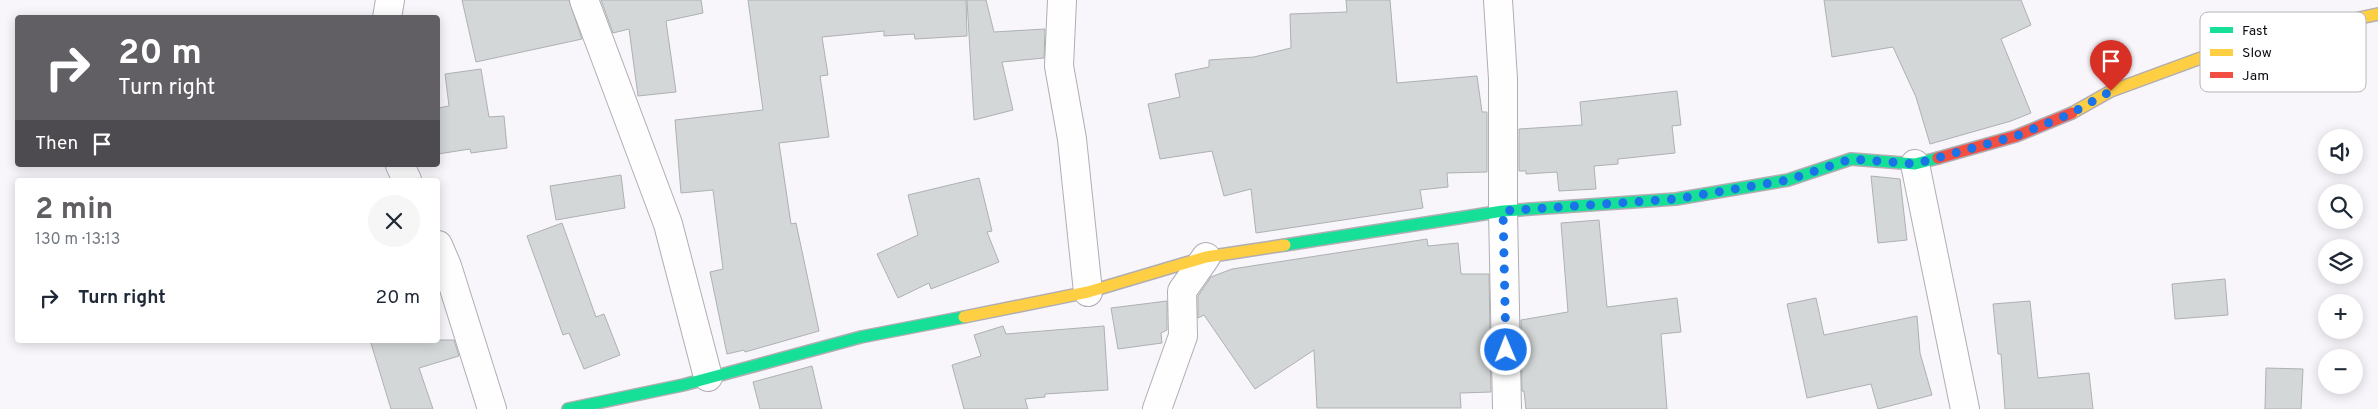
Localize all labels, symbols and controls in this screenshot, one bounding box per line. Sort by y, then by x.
legend [2200,12,2366,92]
text: Fast [2242,23,2268,40]
text: 20 m [118,32,202,76]
icon: right [35,35,100,100]
pin [2090,40,2132,91]
text: Slow [2242,45,2272,62]
icon: arrive [2097,47,2125,75]
text: Jam [2242,68,2269,85]
text: Turn right [118,75,215,102]
map controls [2318,129,2363,394]
button: sound [2318,129,2363,174]
icon: arrive [88,130,116,158]
text: Then [35,132,78,156]
button: search [2318,184,2363,229]
text: 2 min [35,192,113,229]
button: close [368,195,420,247]
text: 130 m · 13:13 [35,230,120,250]
button: layers [2318,239,2363,284]
icon: right [35,284,63,312]
text: Turn right [78,286,166,310]
text: 20 m [376,286,420,310]
button: + [2318,294,2363,339]
position arrow [1479,323,1531,375]
button: − [2318,349,2363,394]

